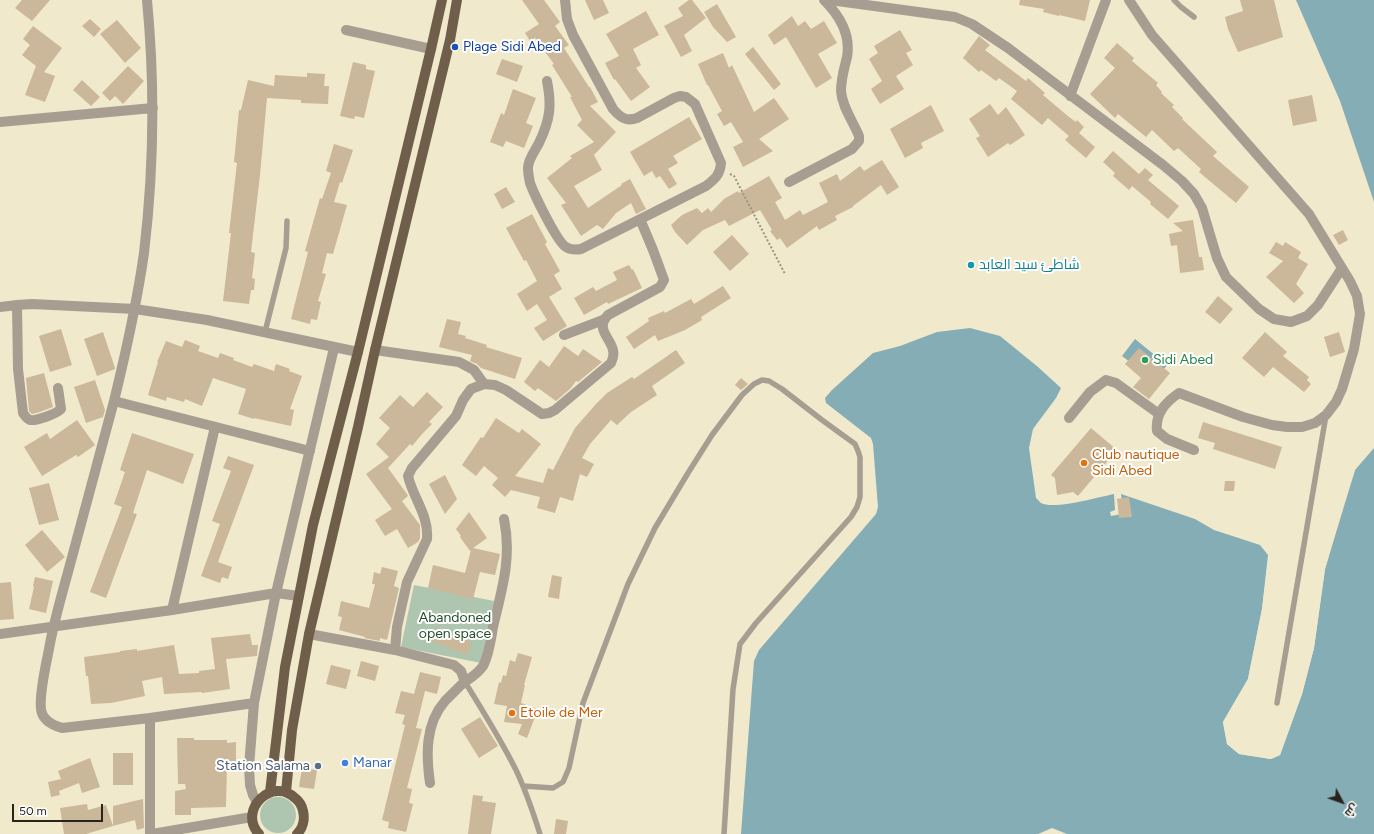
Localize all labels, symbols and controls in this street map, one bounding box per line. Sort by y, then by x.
place label: Plage Sidi Abed [463,39,561,55]
marker: Plage Sidi Abed [450,42,460,52]
place label: شاطئ سيد العابد [979,257,1079,273]
marker: شاطئ سيد العابد [966,260,976,270]
place label: Sidi Abed [1153,352,1213,368]
marker: Sidi Abed [1140,355,1150,365]
place label: Club nautique Sidi Abed [1092,447,1179,480]
marker: Club nautique Sidi Abed [1079,458,1089,468]
park label: Abandoned open space [419,610,491,642]
place label: Etoile de Mer [520,705,603,721]
marker: Etoile de Mer [507,708,517,718]
place label: Manar [353,755,392,771]
place label: Station Salama [216,758,310,774]
marker: Manar [340,758,350,768]
marker: Station Salama [313,761,323,771]
north arrow [1322,782,1362,822]
scale bar [14,796,105,822]
text: ش [1342,801,1361,820]
text: 50 m [19,804,47,818]

